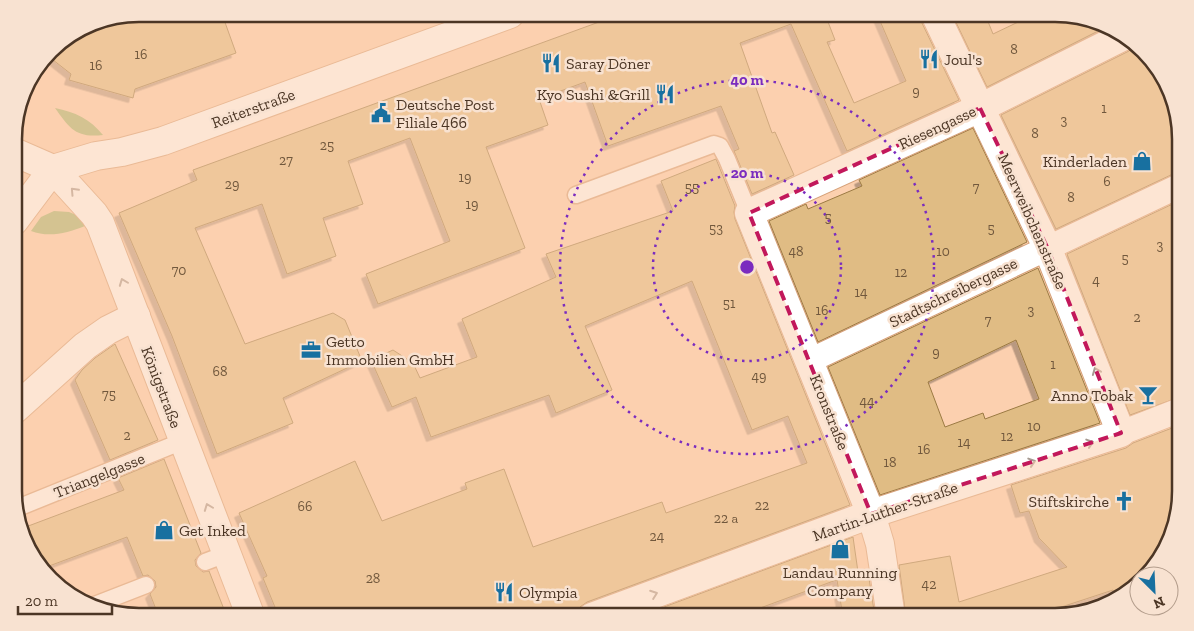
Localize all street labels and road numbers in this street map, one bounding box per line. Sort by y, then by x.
street label: Reiterstraße [209,85,297,132]
street label: Riesengasse [895,101,979,154]
street label: Meerweibchenstraße [994,150,1071,292]
street label: Stadtschreibergasse [886,253,1020,332]
street label: Königstraße [137,344,186,431]
street label: Kronstraße [806,372,853,453]
street label: Triangelgasse [51,449,147,502]
street label: Martin-Luther-Straße [810,478,960,545]

